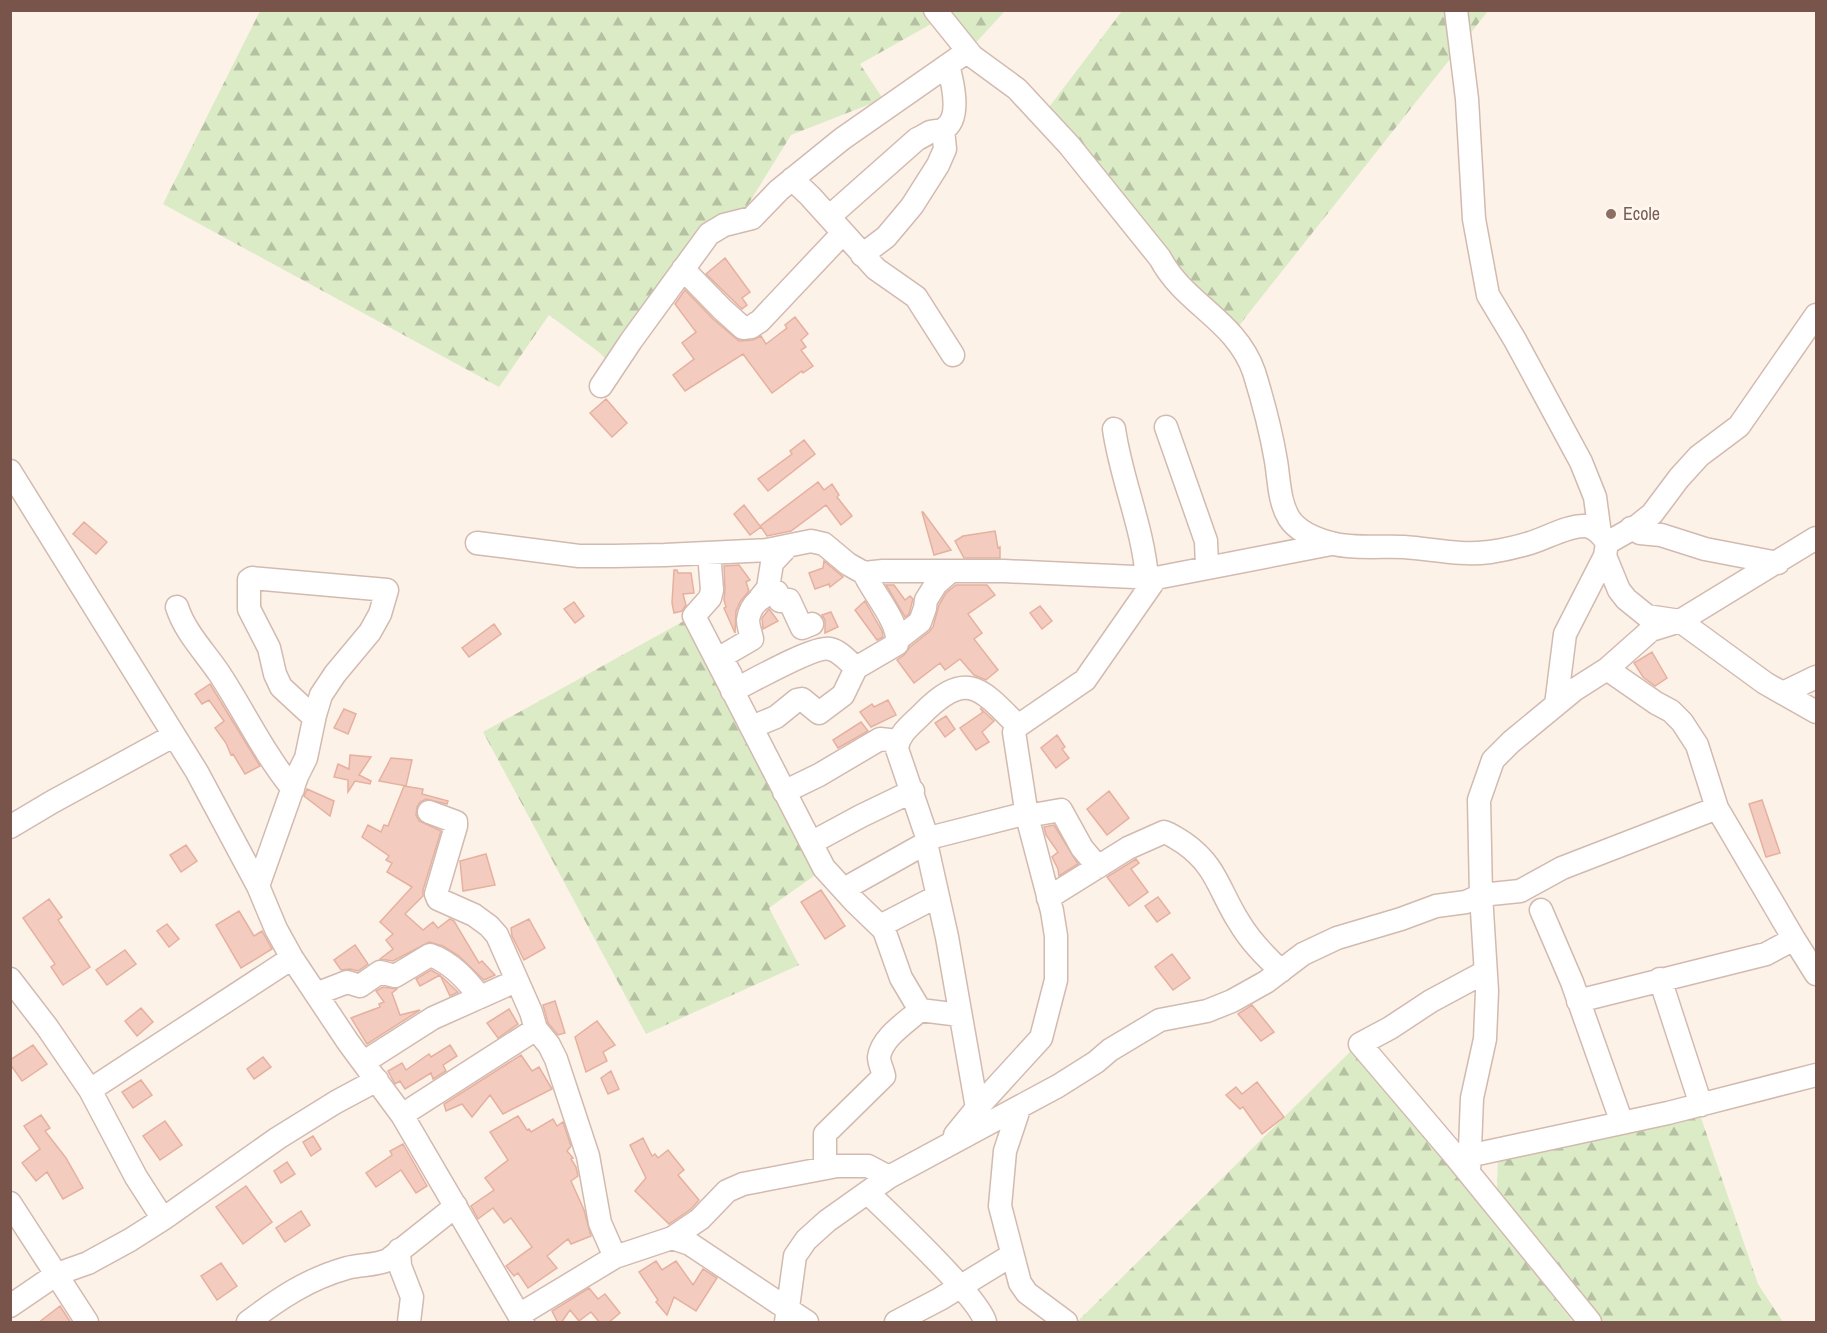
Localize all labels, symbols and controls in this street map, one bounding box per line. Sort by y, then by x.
place label: Ecole [1623,201,1660,226]
marker: Ecole [1604,207,1618,221]

